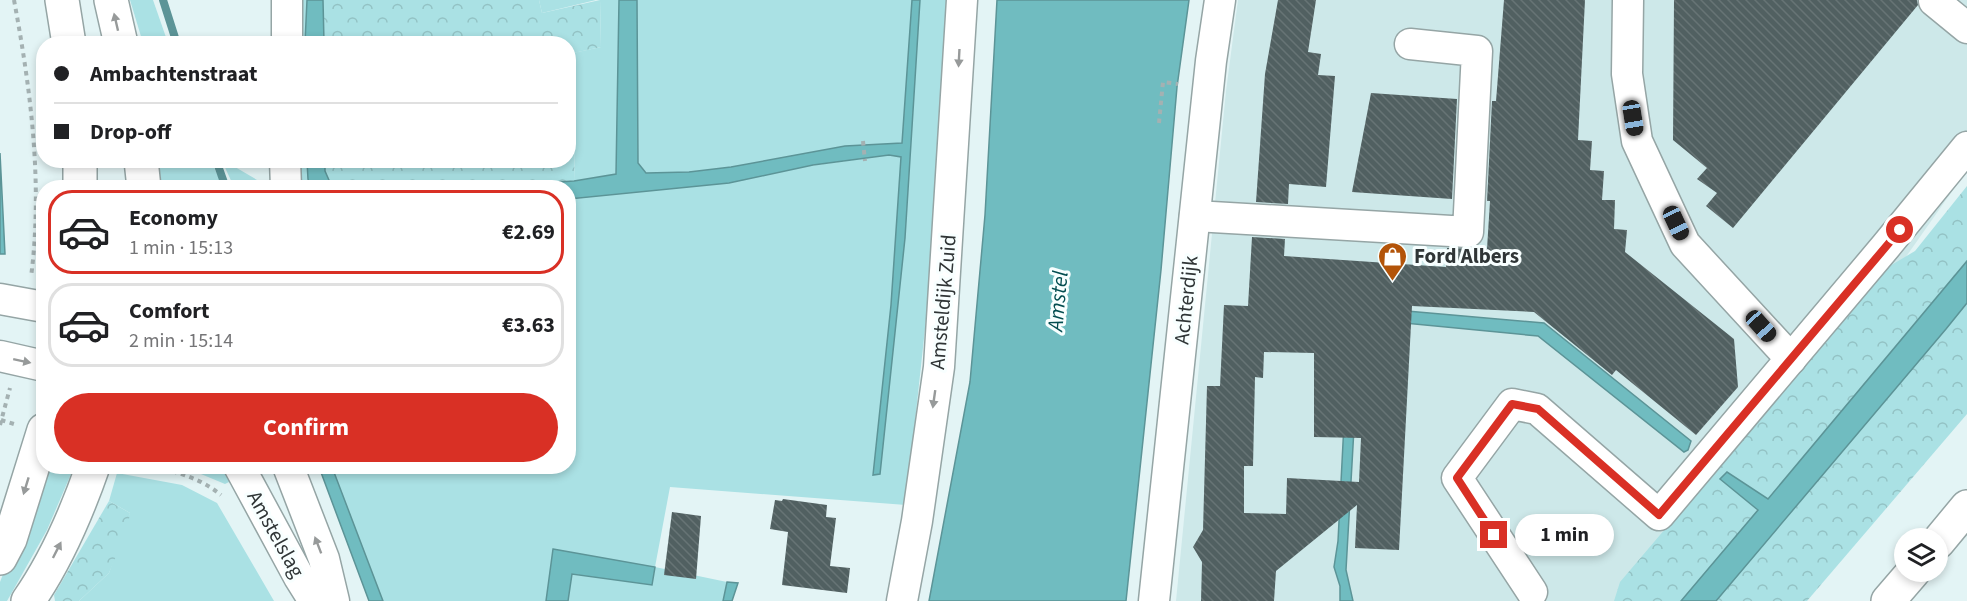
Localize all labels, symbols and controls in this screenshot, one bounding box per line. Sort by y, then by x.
one-way arrow [110,13,120,31]
one-way arrow [955,49,964,68]
text: Ambachtenstraat [90,58,257,90]
car [1621,99,1645,137]
text: Drop-off [90,116,171,148]
text: Economy [129,202,218,234]
car [1660,203,1692,243]
icon: car [57,205,111,259]
text: €2.69 [502,216,555,248]
route start [1886,216,1913,243]
street label: Amsteldijk Zuid [922,233,964,371]
text: 1 min · 15:13 [129,234,233,262]
shop icon: Ford Albers [1377,240,1409,282]
place label: Ford Albers [1414,241,1519,271]
street label: Achterdijk [1166,254,1206,346]
water label: Amstel [1039,269,1077,335]
text: Comfort [129,295,210,327]
icon: car [57,298,111,352]
car [1742,307,1780,345]
text: €3.63 [502,309,555,341]
text: 2 min · 15:14 [129,327,233,355]
one-way arrow [12,357,31,366]
one-way arrow [930,390,939,409]
button: Confirm [54,393,558,462]
one-way arrow [21,477,30,495]
street label: Amstelslag [240,485,312,583]
callout: 1 min [1515,514,1614,556]
route end [1480,521,1507,548]
text: 1 min [1540,521,1589,549]
map controls [1894,528,1948,582]
button: layers [1894,528,1948,582]
one-way arrow [313,535,323,553]
one-way arrow [52,541,62,558]

